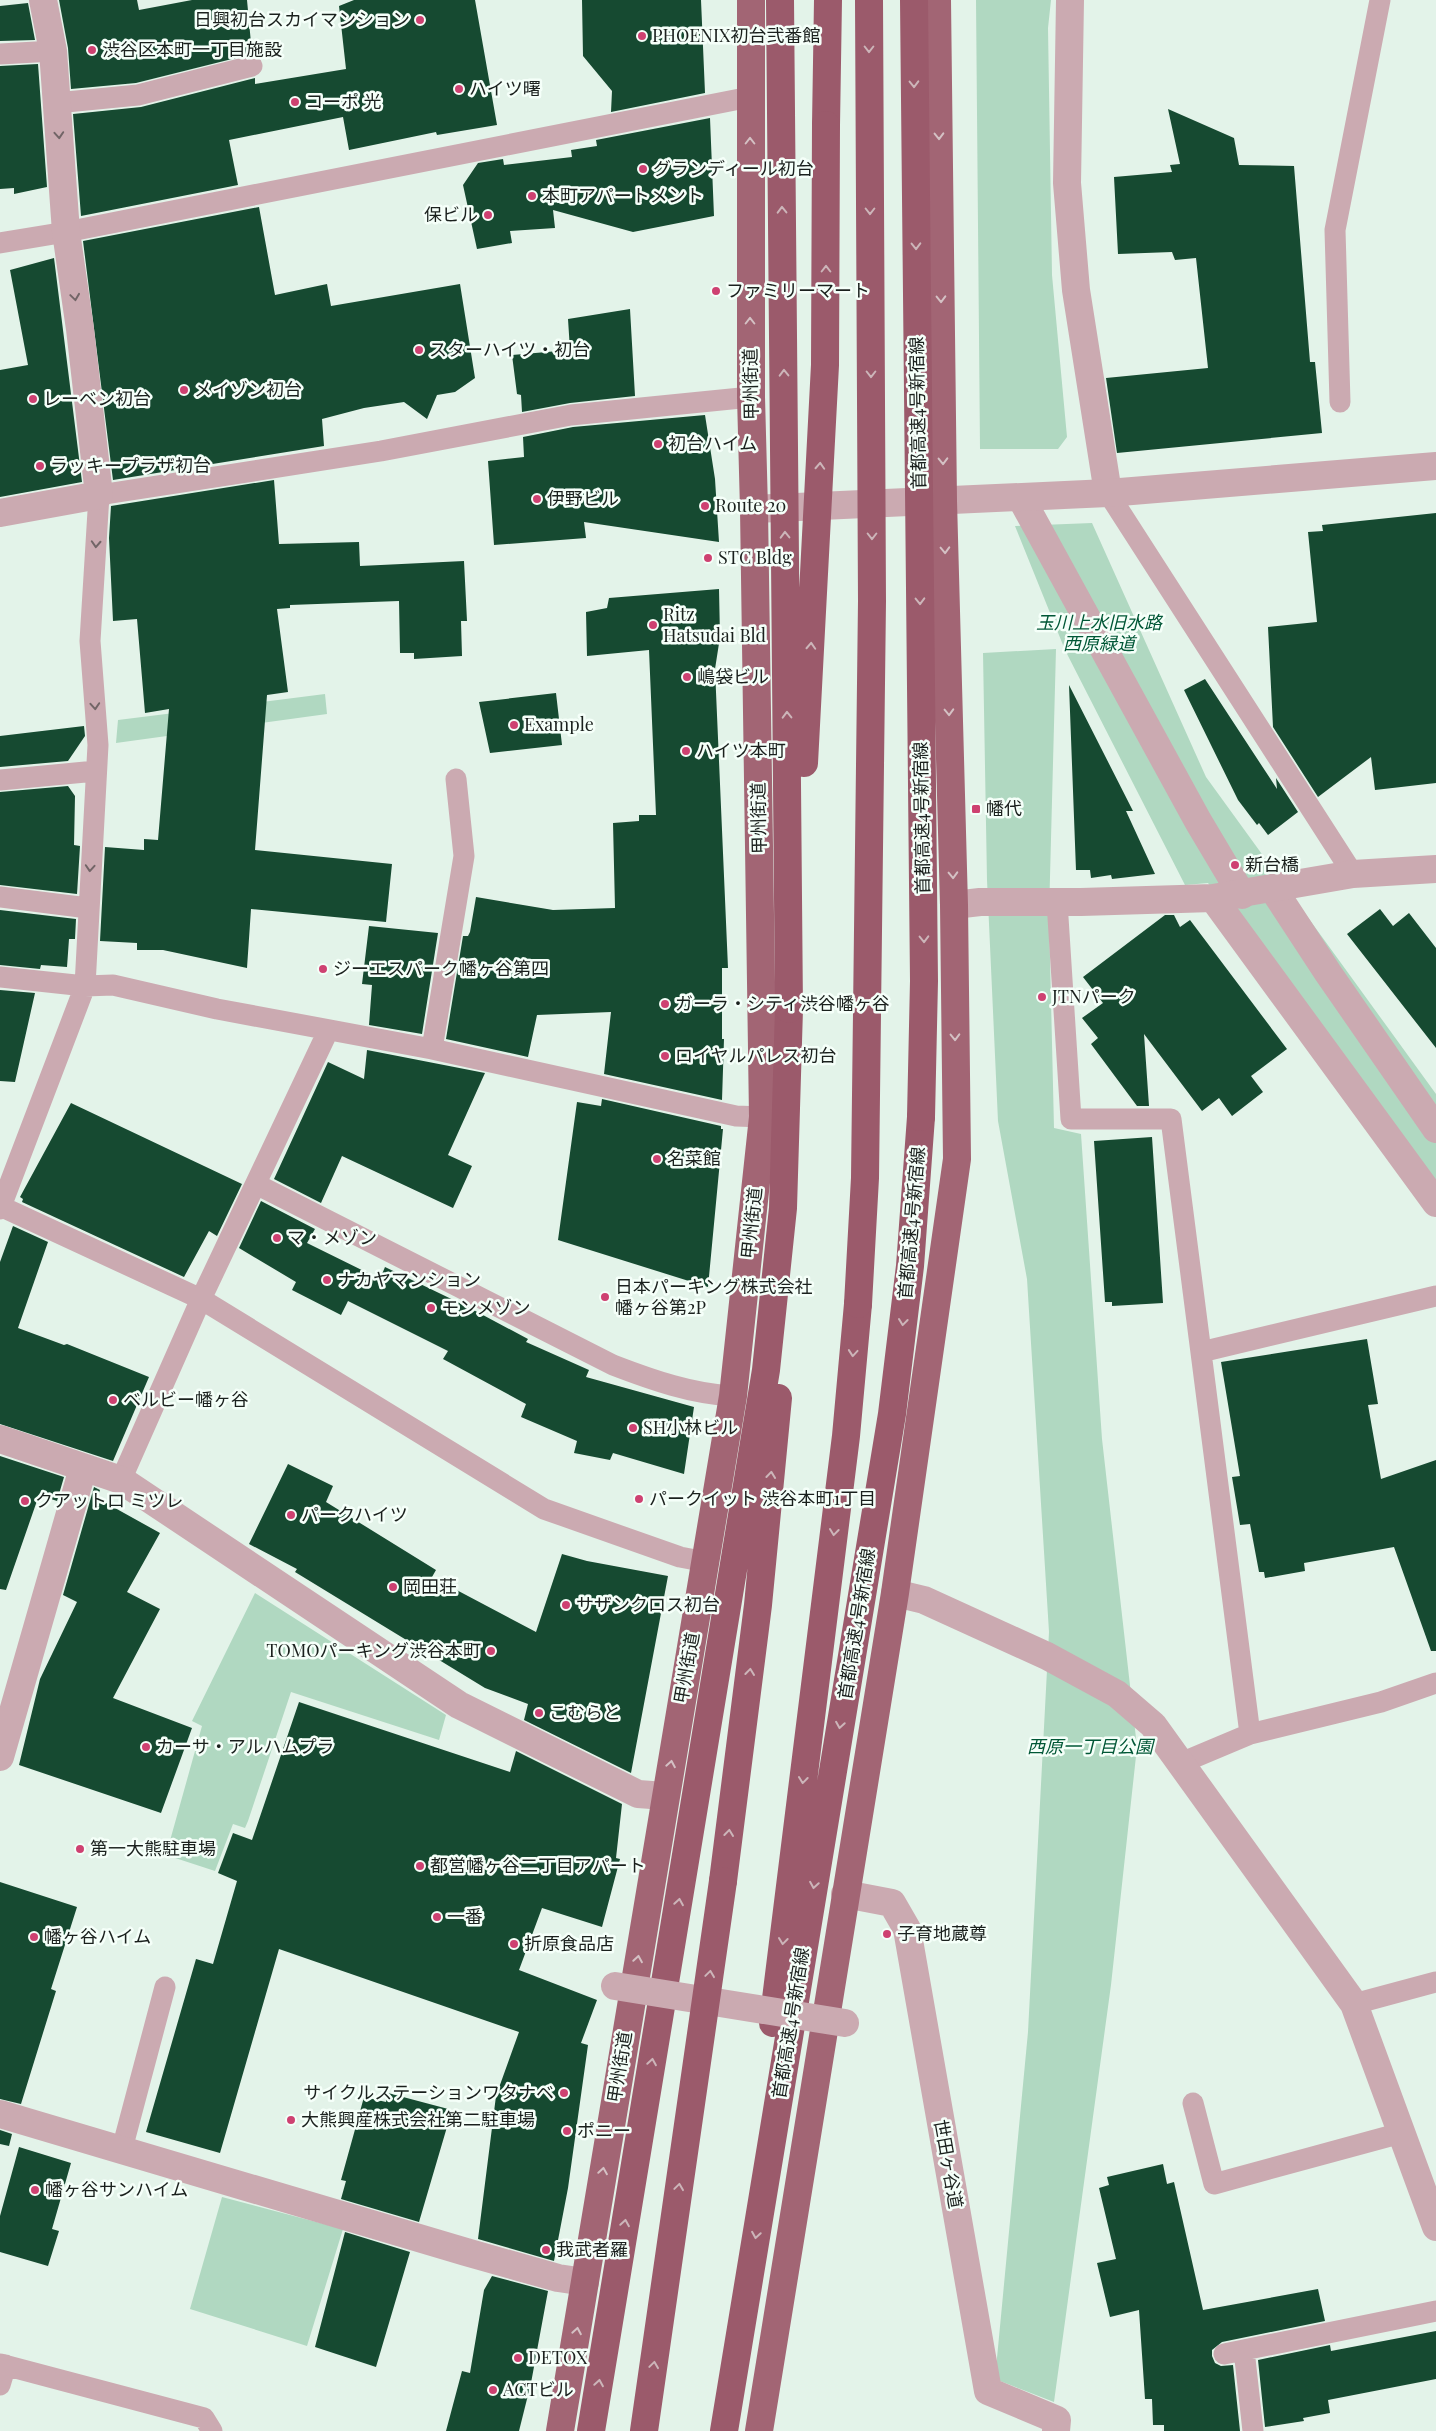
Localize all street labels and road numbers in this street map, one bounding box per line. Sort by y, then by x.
street label: 首都高速4号新宿線 [904,336,930,490]
street label: 甲州街道 [737,348,763,420]
street label: 首都高速4号新宿線 [908,741,934,895]
street label: 甲州街道 [745,782,771,854]
street label: 首都高速4号新宿線 [892,1146,930,1300]
street label: 甲州街道 [735,1186,767,1260]
street label: 首都高速4号新宿線 [832,1546,880,1701]
street label: 甲州街道 [668,1630,704,1705]
street label: 首都高速4号新宿線 [766,1945,814,2100]
street label: 甲州街道 [602,2029,636,2104]
street label: 世田ヶ谷道 [929,2117,969,2210]

